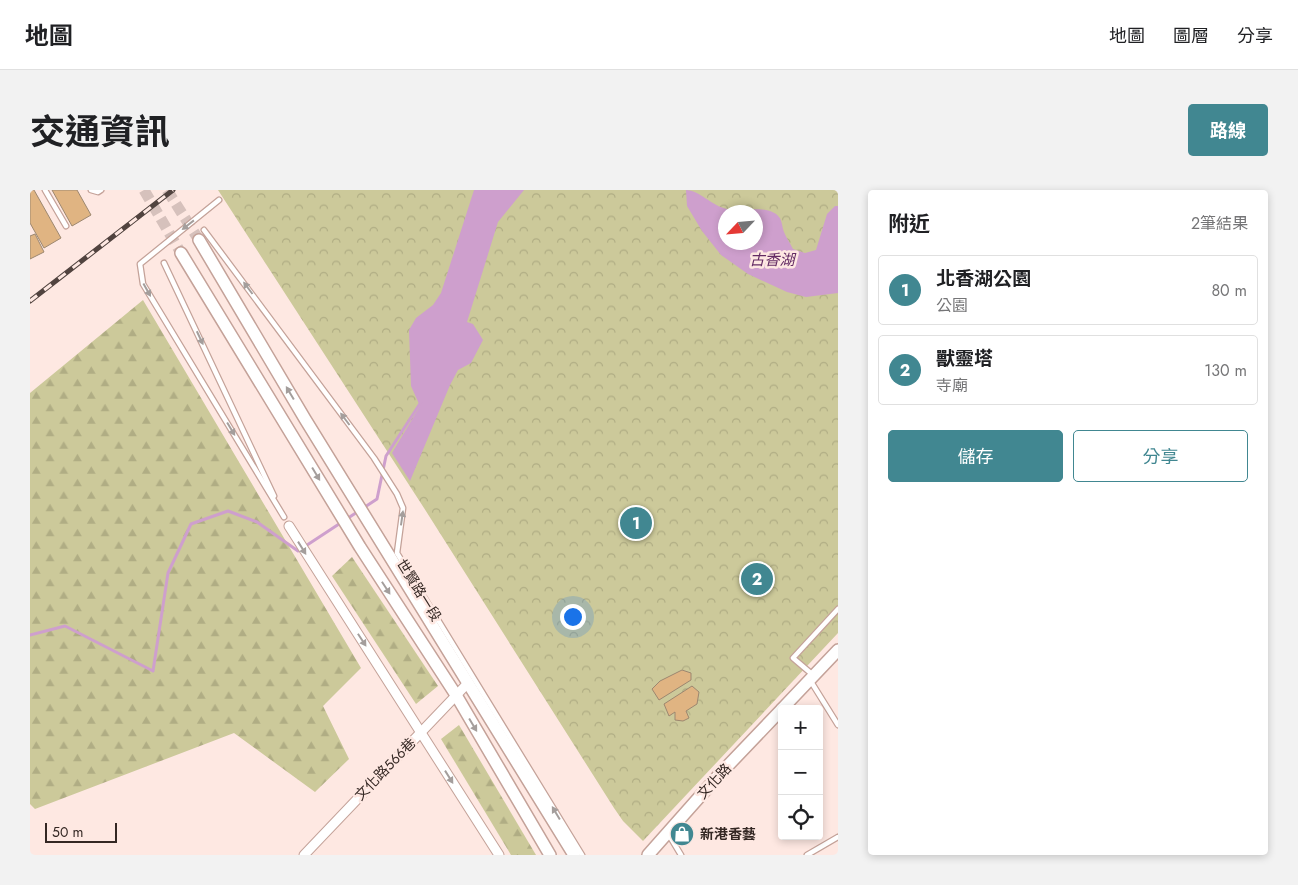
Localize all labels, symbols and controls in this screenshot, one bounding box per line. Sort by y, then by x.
text: 地圖 [25,18,73,53]
text: 地圖 [1109,23,1145,49]
text: 圖層 [1173,23,1209,49]
text: 分享 [1237,23,1273,49]
button: 路線 [1188,104,1268,156]
text: 交通資訊 [30,107,170,157]
north arrow [718,205,763,250]
text: 附近 [888,209,930,239]
text: 2筆結果 [1191,212,1248,235]
one-way arrow [182,220,195,231]
water label: 古香湖 [749,249,796,271]
text: 北香湖公園 [936,265,1031,292]
text: 1 [901,279,909,302]
text: 80 m [1211,279,1247,302]
one-way arrow [242,282,253,295]
one-way arrow [143,283,151,298]
text: 公園 [936,294,968,317]
one-way arrow [196,331,204,345]
text: 獸靈塔 [936,345,993,372]
text: 2 [900,359,910,382]
text: 130 m [1204,359,1247,382]
text: 寺廟 [936,374,968,397]
one-way arrow [285,387,294,400]
one-way arrow [340,412,350,426]
one-way arrow [226,423,235,436]
button: 儲存 [888,430,1063,482]
button: 分享 [1073,430,1248,482]
one-way arrow [311,467,320,480]
pin: 1 [620,504,652,542]
one-way arrow [398,510,406,526]
one-way arrow [298,542,307,555]
street label: 世賢路一段 [392,555,446,625]
pin: 2 [741,560,773,598]
one-way arrow [382,582,391,595]
your location [560,604,586,630]
one-way arrow [357,633,366,647]
map controls [778,705,823,840]
button: + [778,705,823,750]
one-way arrow [469,719,478,732]
street label: 文化路566巷 [350,733,420,805]
button: − [778,750,823,795]
street label: 文化路 [692,759,736,803]
one-way arrow [445,770,454,783]
button: locate [778,795,823,840]
one-way arrow [552,807,561,820]
scale bar [45,820,118,843]
shop icon: 新港香藝 [669,821,695,847]
text: 50 m [52,822,83,842]
place label: 新港香藝 [700,824,756,844]

